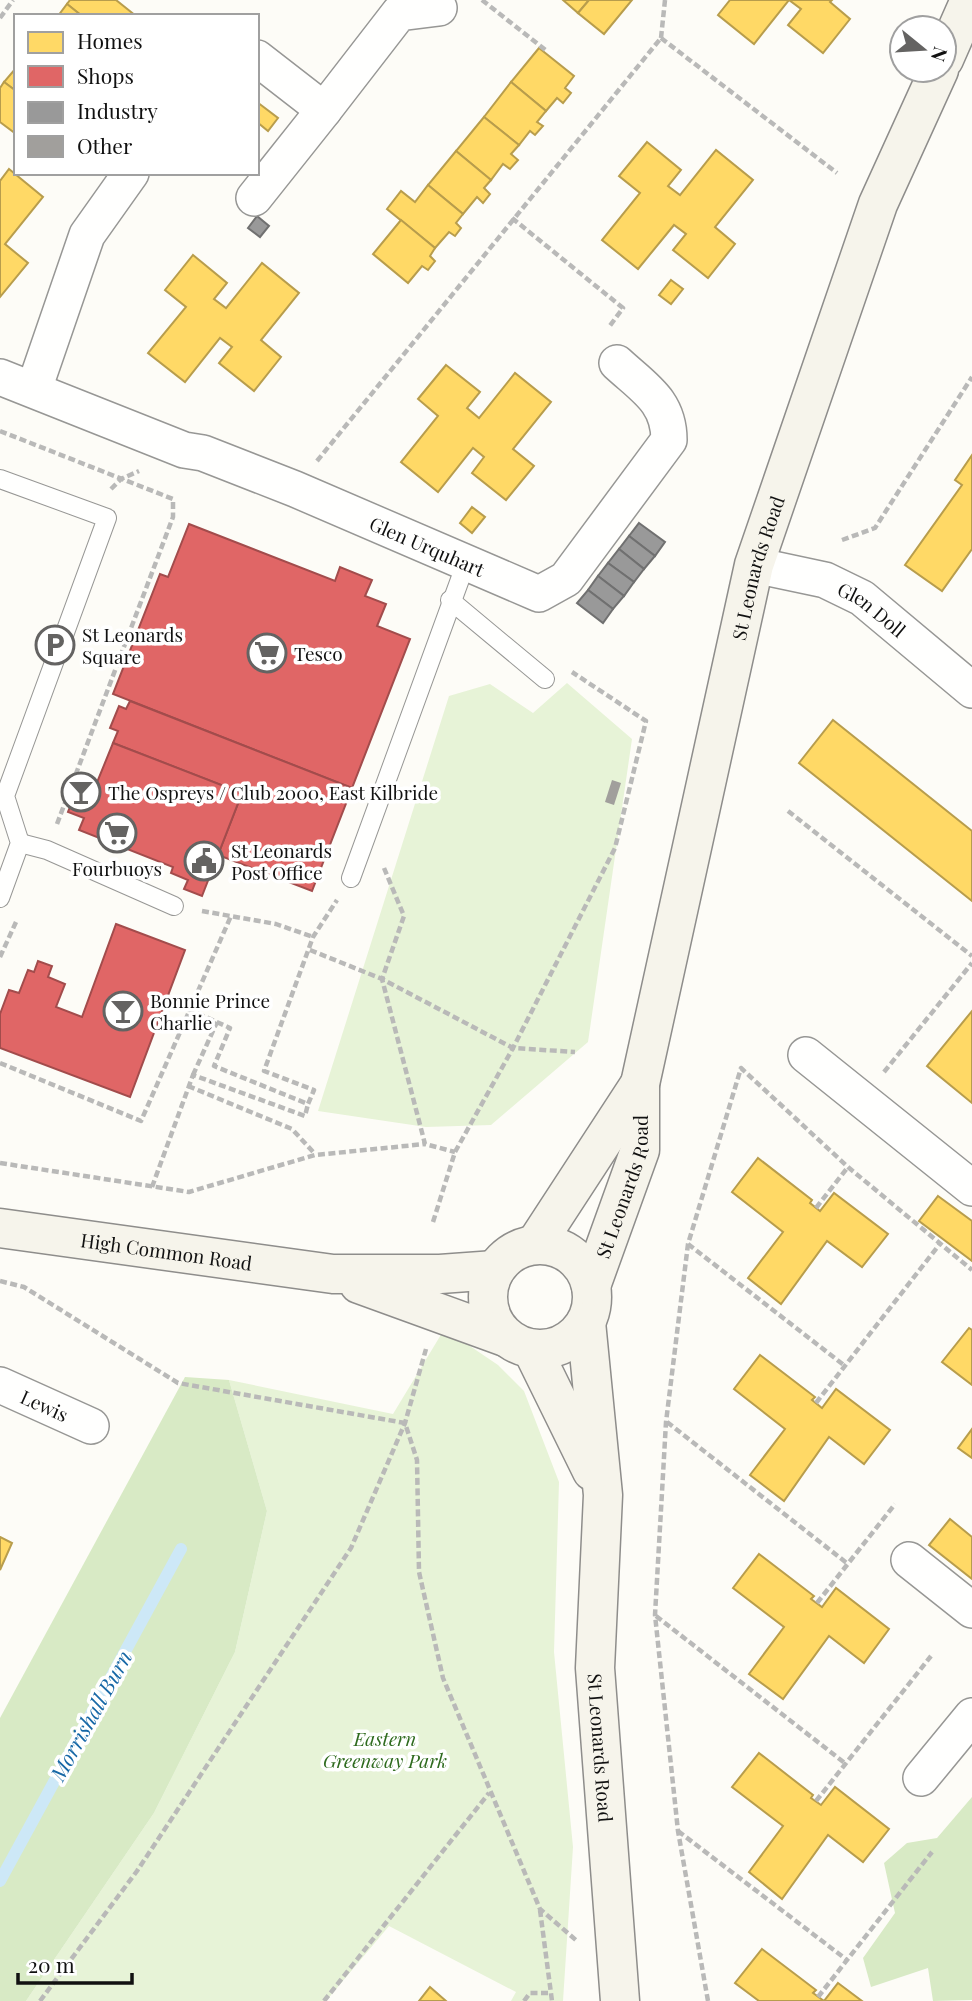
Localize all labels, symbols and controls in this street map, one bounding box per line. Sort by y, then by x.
legend [14,14,259,175]
north arrow [888,14,958,84]
text: Homes [77,26,143,54]
text: N [926,44,955,65]
text: Shops [77,61,134,89]
text: Industry [77,96,158,124]
text: Other [77,131,133,159]
street label: St Leonards Road [725,492,790,642]
street label: Glen Urquhart [366,510,489,582]
street label: Glen Doll [834,575,912,643]
place label: St Leonards Square [82,621,183,669]
parking icon: St Leonards Square [34,624,76,666]
supermarket icon: Tesco [246,632,288,674]
place label: Tesco [294,640,343,666]
bar icon: The Ospreys / Club 2000, East Kilbride [60,771,102,813]
place label: The Ospreys / Club 2000, East Kilbride [108,779,438,805]
supermarket icon: Fourbuoys [96,812,138,854]
place label: St Leonards Post Office [231,837,332,885]
public building icon: St Leonards Post Office [183,840,225,882]
place label: Fourbuoys [72,855,162,881]
place label: Bonnie Prince Charlie [150,987,270,1035]
bar icon: Bonnie Prince Charlie [102,990,144,1032]
street label: St Leonards Road [589,1115,654,1262]
street label: High Common Road [79,1226,254,1276]
street label: Lewis [17,1383,73,1427]
water label: Morrishall Burn [42,1645,137,1786]
street label: St Leonards Road [582,1672,620,1823]
park label: Eastern Greenway Park [323,1725,447,1773]
scale bar [18,1941,131,1985]
text: 20 m [28,1950,75,1978]

